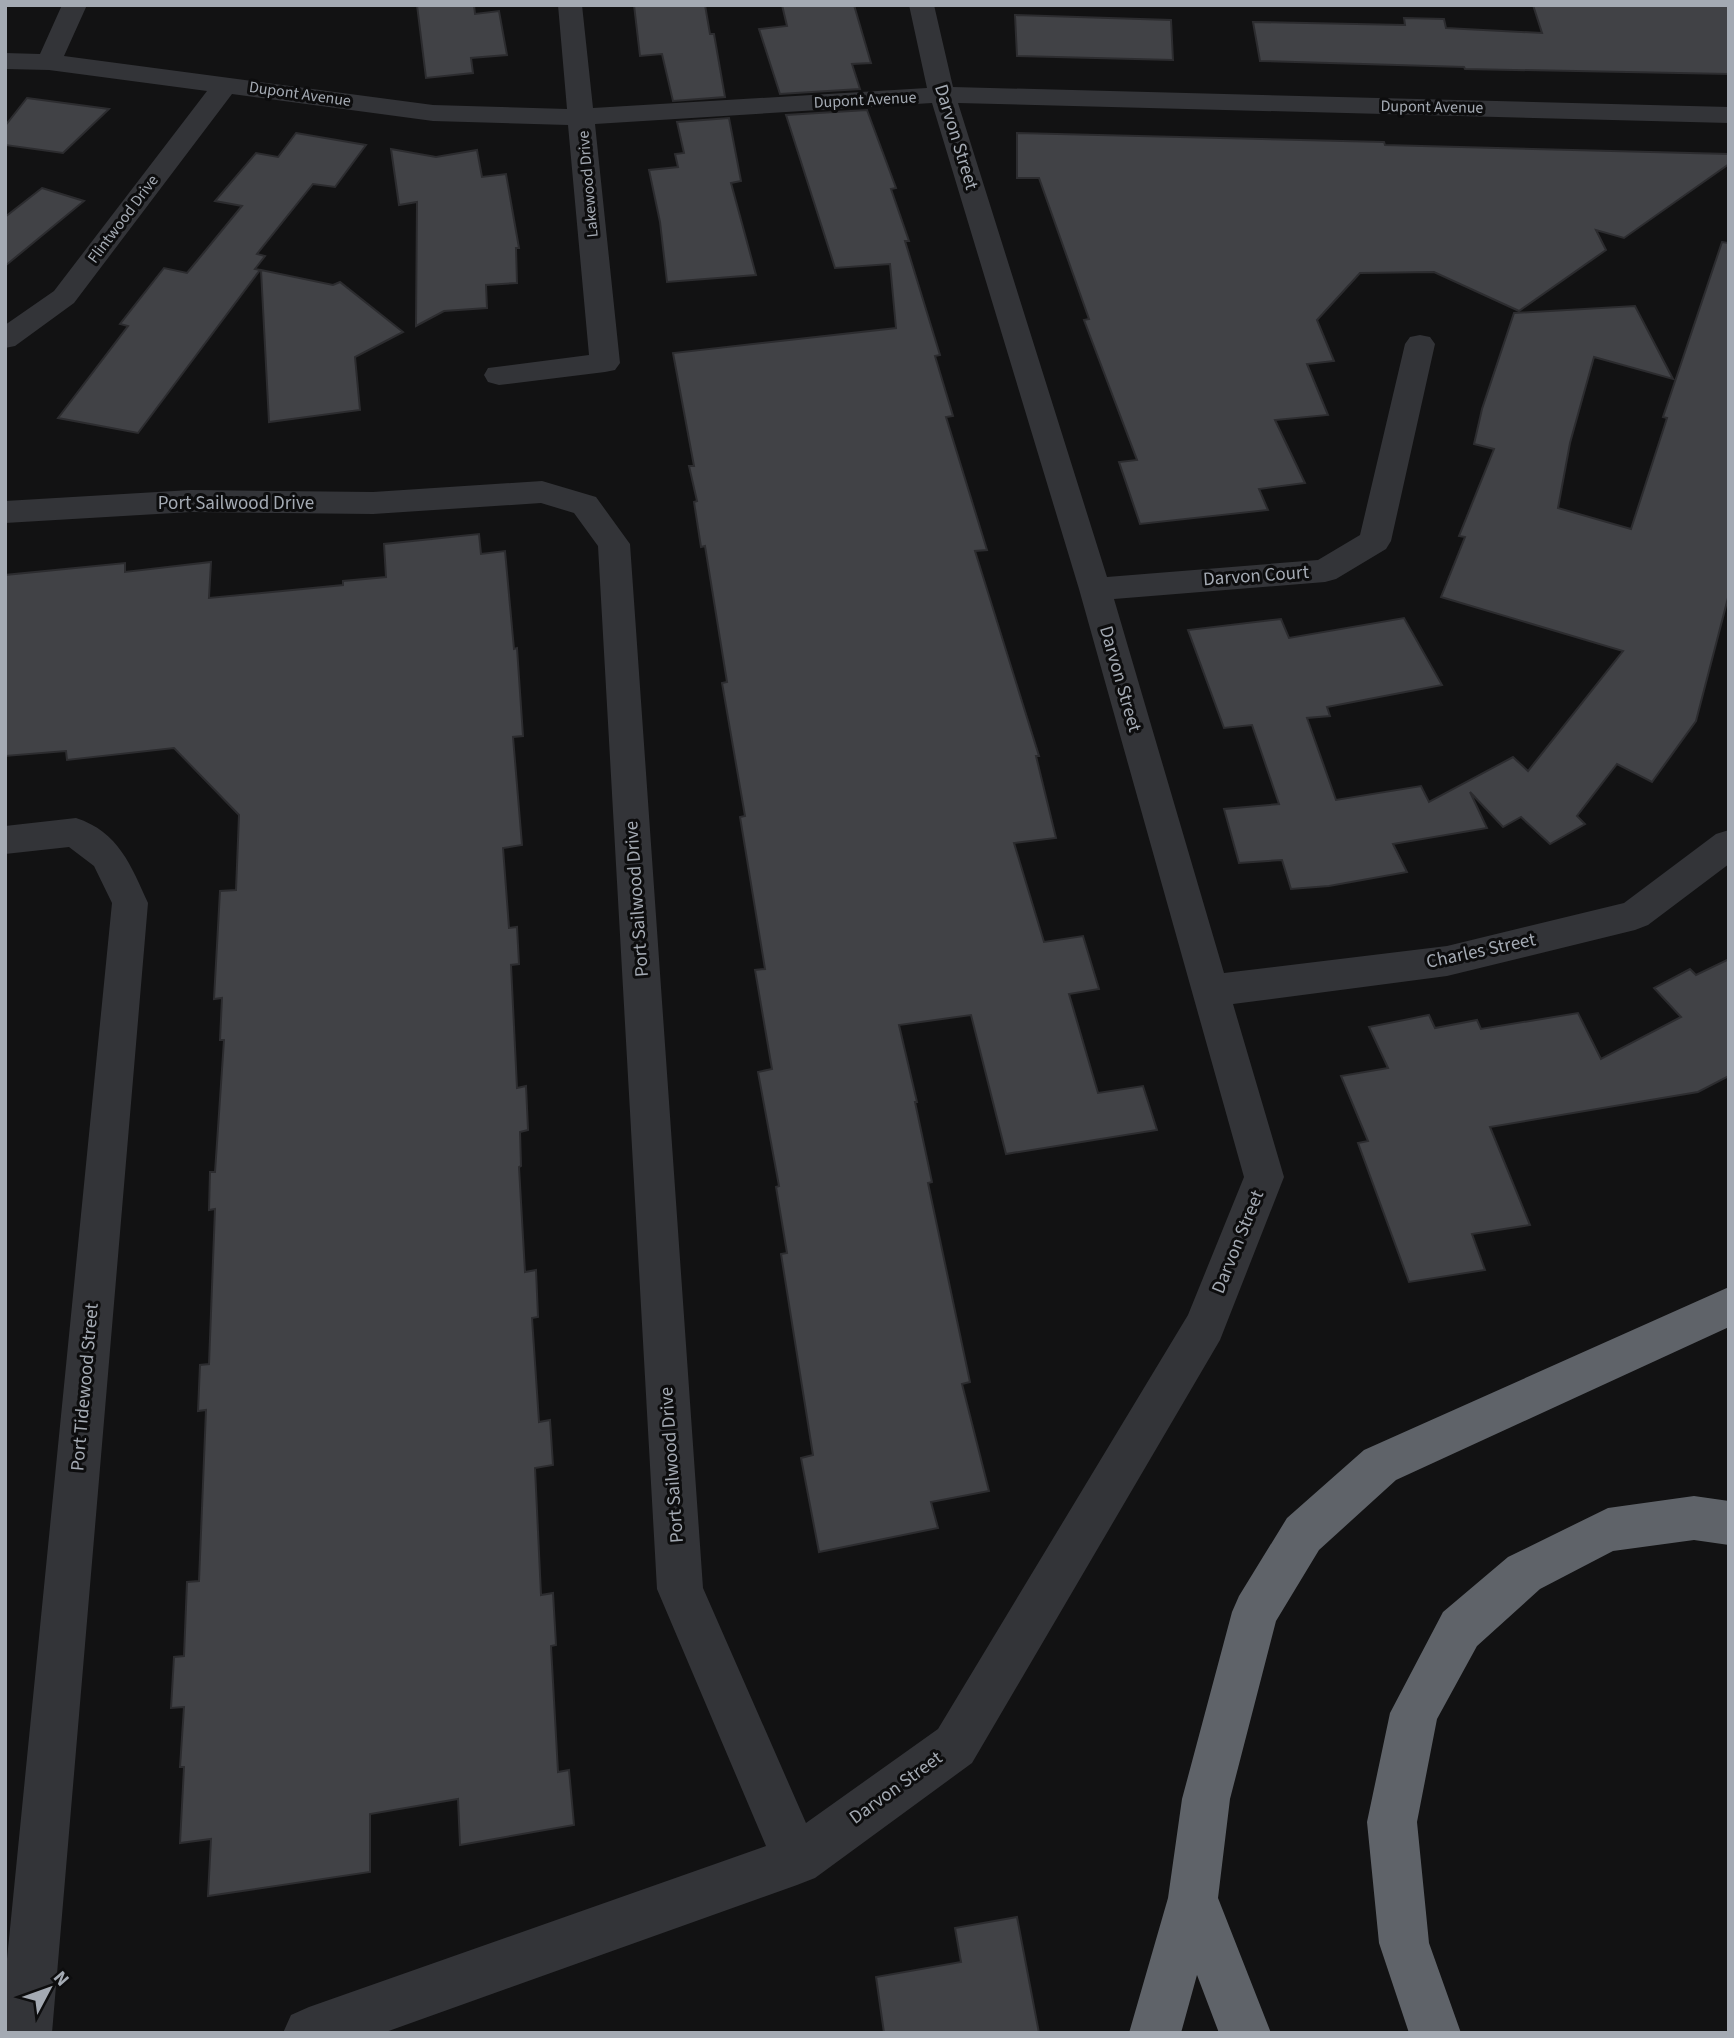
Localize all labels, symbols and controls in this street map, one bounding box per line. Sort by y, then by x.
street label: Dupont Avenue [248,76,352,112]
street label: Darvon Street [927,81,985,194]
street label: Dupont Avenue [813,86,917,114]
street label: Dupont Avenue [1380,95,1484,119]
street label: Lakewood Drive [572,130,604,238]
street label: Flintwood Drive [82,170,164,268]
street label: Port Sailwood Drive [158,490,314,517]
street label: Darvon Court [1202,559,1310,593]
street label: Darvon Street [1092,623,1148,736]
street label: Port Sailwood Drive [618,820,656,978]
street label: Charles Street [1424,926,1539,976]
street label: Darvon Street [1205,1186,1271,1298]
street label: Port Tidewood Street [64,1301,106,1472]
street label: Port Sailwood Drive [653,1386,691,1544]
street label: Darvon Street [844,1745,949,1831]
north arrow [14,1954,84,2024]
text: N [46,1965,75,1992]

